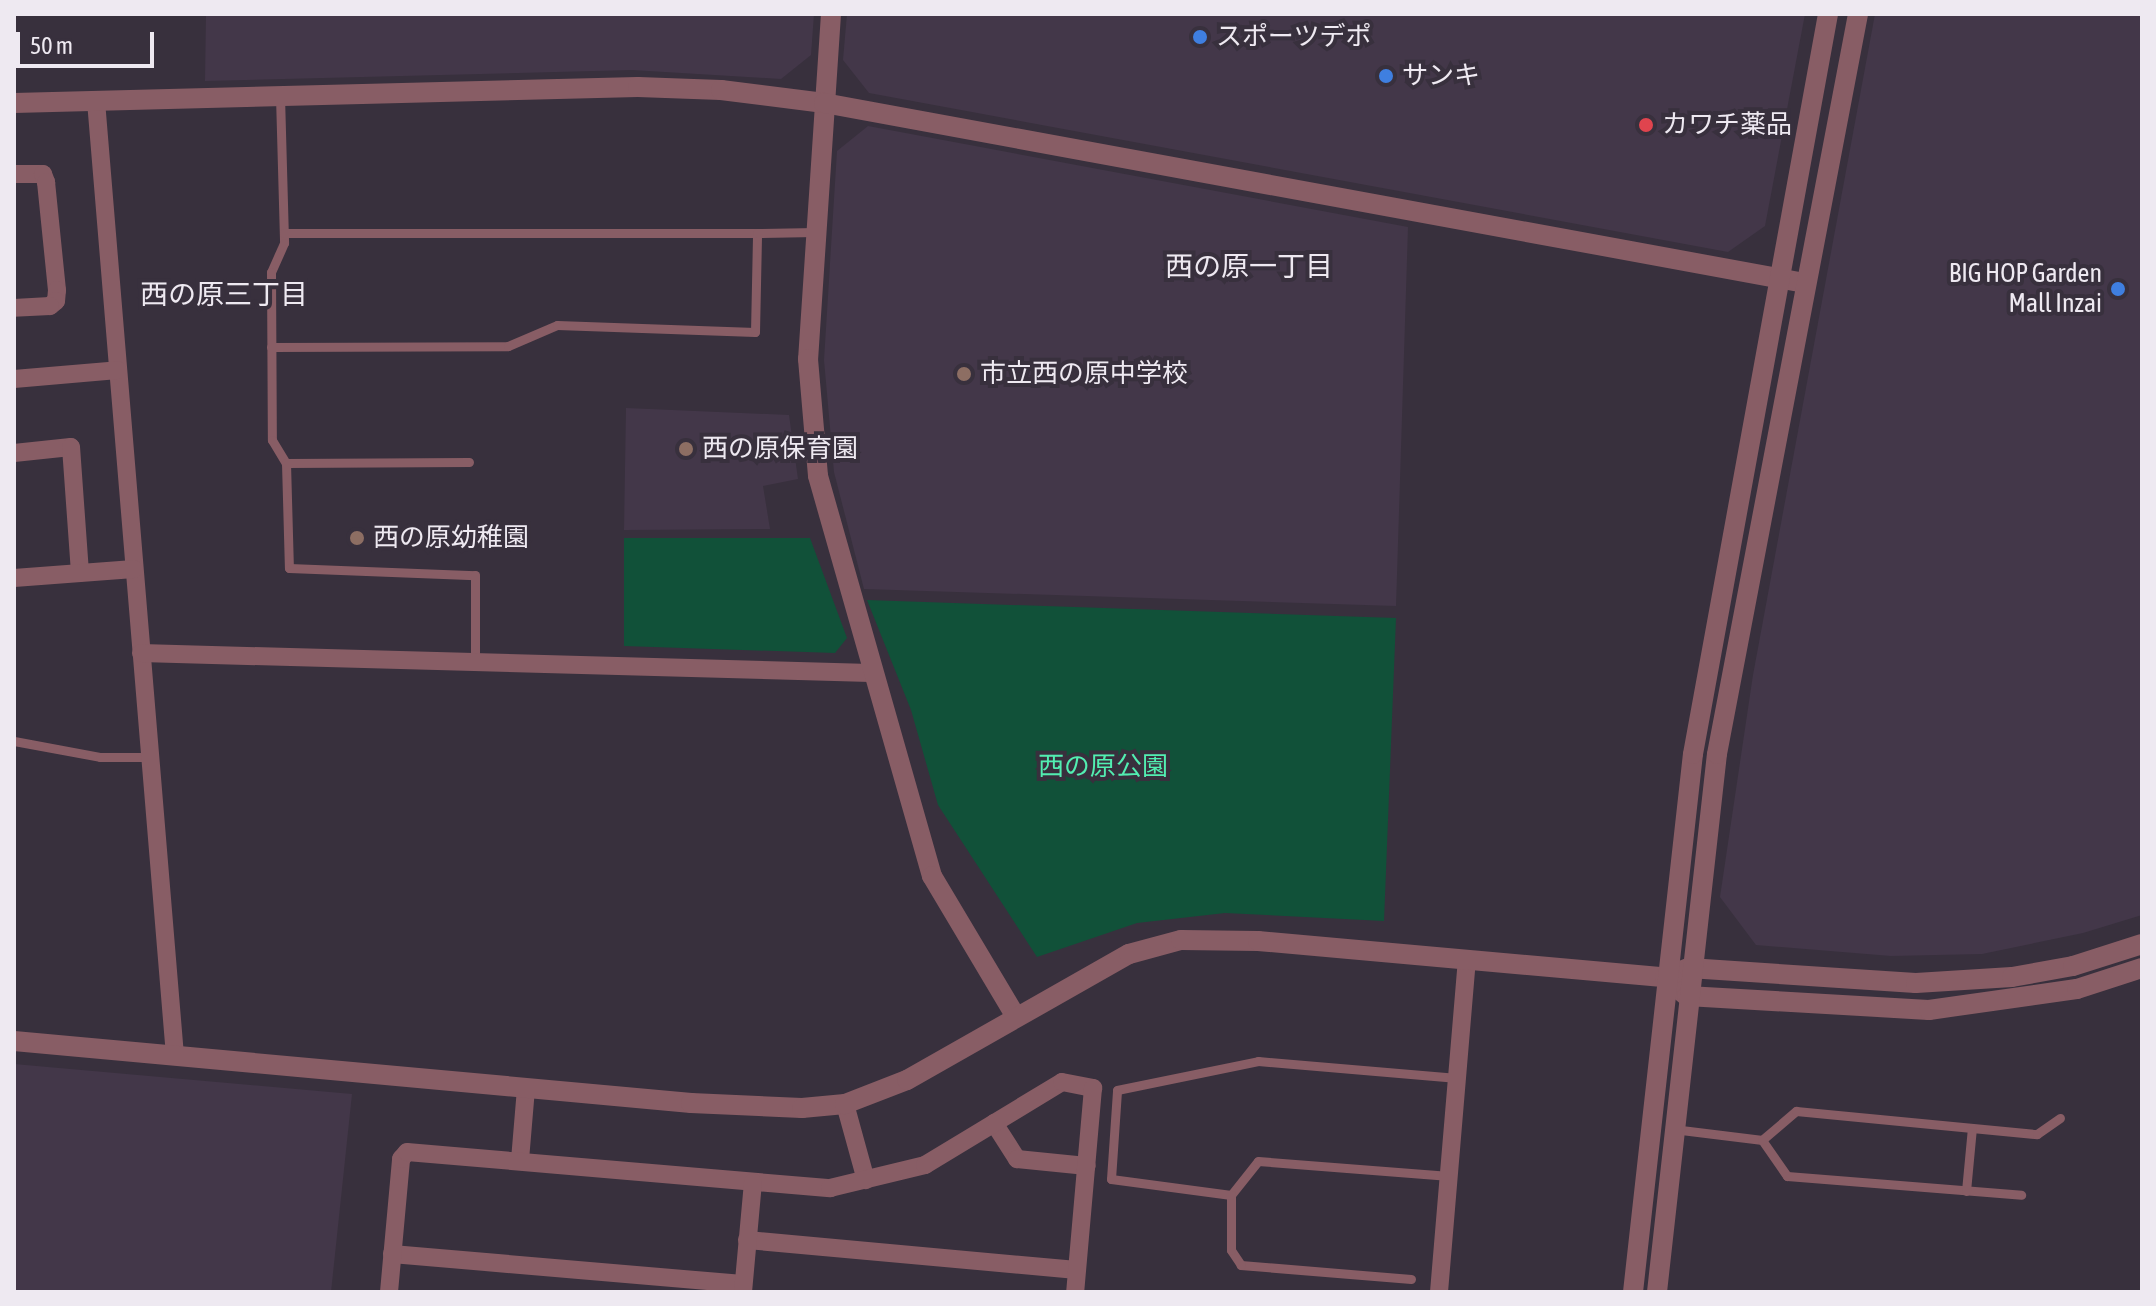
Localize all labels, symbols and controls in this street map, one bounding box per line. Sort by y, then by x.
scale bar [20,16,158,66]
place label: スポーツデポ [1216,21,1372,53]
marker: スポーツデポ [1191,28,1209,46]
text: 50 m [30,32,73,59]
place label: サンキ [1402,60,1480,92]
marker: サンキ [1377,67,1395,85]
place label: カワチ薬品 [1662,109,1792,141]
marker: カワチ薬品 [1637,116,1655,134]
district label: 西の原一丁目 [1165,249,1333,283]
place label: BIG HOP Garden Mall Inzai [1949,258,2102,320]
district label: 西の原三丁目 [140,277,308,311]
marker: BIG HOP Garden Mall Inzai [2109,280,2127,298]
place label: 市立西の原中学校 [980,358,1188,390]
marker: 市立西の原中学校 [955,365,973,383]
place label: 西の原保育園 [702,433,858,465]
marker: 西の原保育園 [677,440,695,458]
place label: 西の原幼稚園 [373,522,529,554]
marker: 西の原幼稚園 [348,529,366,547]
park label: 西の原公園 [1038,751,1168,783]

